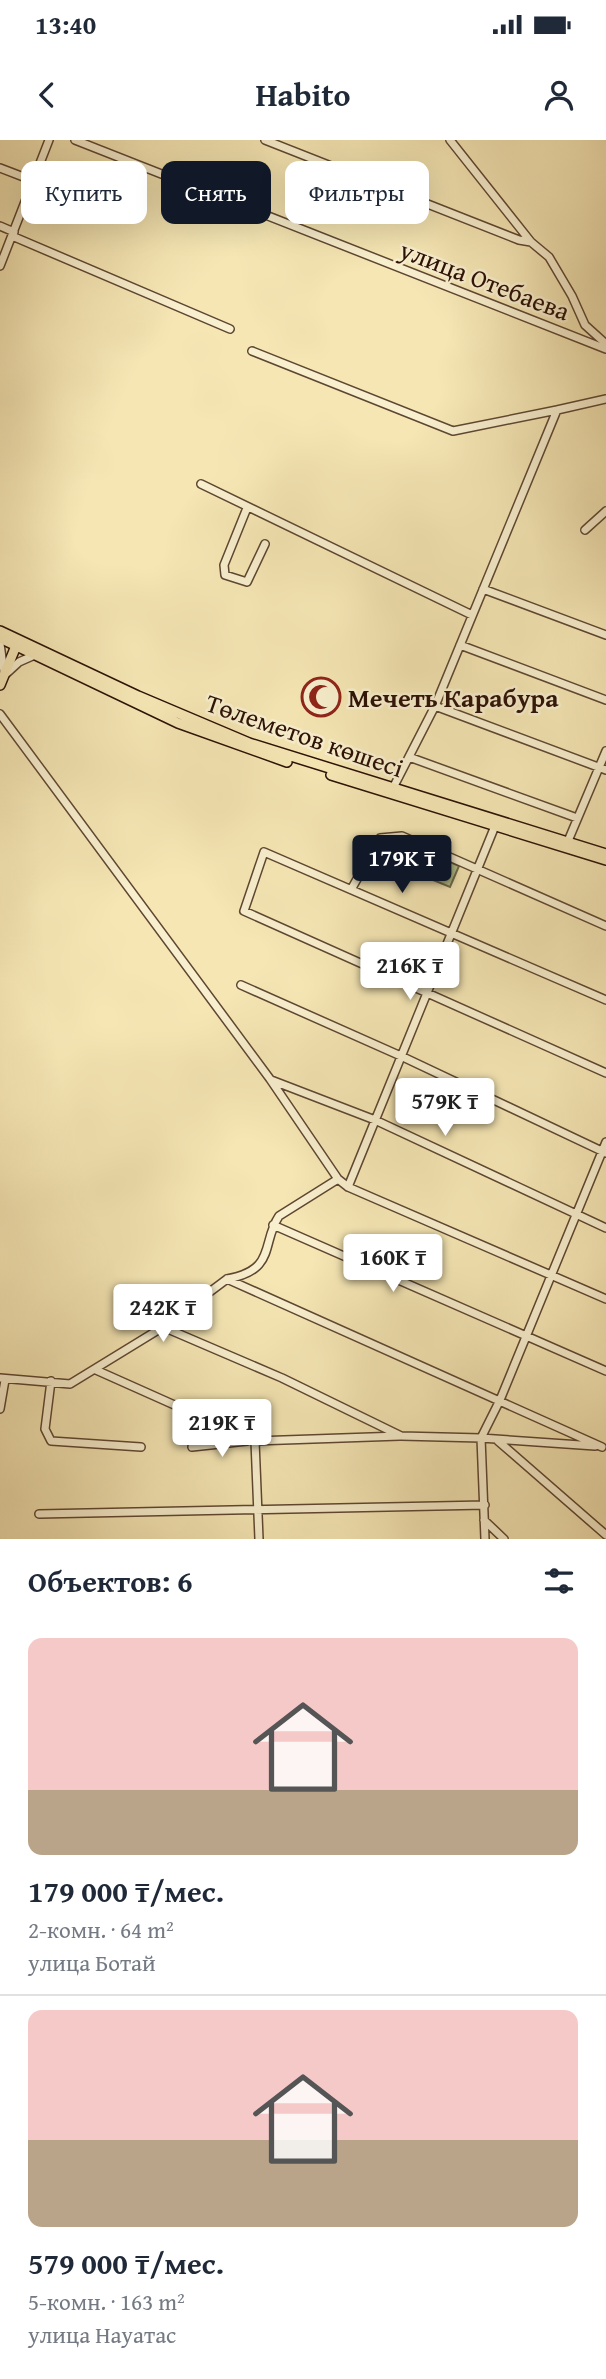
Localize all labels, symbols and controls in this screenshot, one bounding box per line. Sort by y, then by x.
text: 13:40 [35,5,96,44]
text: Habito [255,71,351,118]
icon: back [28,76,66,114]
icon: person [540,76,578,114]
chip: Купить [21,161,147,224]
chip: Снять [161,161,271,224]
chip: Фильтры [285,161,429,224]
street label: улица Отебаева [393,229,576,331]
mosque icon: Мечеть Карабура [300,676,342,718]
place label: Мечеть Карабура [348,678,559,717]
street label: Төлеметов көшесі [201,683,409,787]
pin: 179K ₸ [345,836,459,895]
text: 179K ₸ [368,841,436,874]
pin: 216K ₸ [353,942,467,1002]
text: 216K ₸ [376,948,444,981]
pin: 579K ₸ [388,1079,502,1138]
text: 579K ₸ [411,1084,479,1117]
pin: 160K ₸ [336,1234,450,1294]
text: 160K ₸ [359,1240,427,1273]
pin: 242K ₸ [106,1284,220,1344]
text: 242K ₸ [129,1290,197,1323]
pin: 219K ₸ [165,1400,279,1459]
text: 219K ₸ [188,1405,256,1438]
text: Объектов: 6 [28,1559,192,1603]
icon: filters [540,1562,578,1600]
icon: home [240,1684,366,1810]
text: 179 000 ₸/мес. [28,1869,224,1913]
text: 2-комн. · 64 m² [28,1913,174,1946]
text: улица Ботай [28,1946,156,1979]
icon: home [240,2056,366,2182]
text: 579 000 ₸/мес. [28,2241,224,2285]
text: 5-комн. · 163 m² [28,2285,185,2318]
text: улица Науатас [28,2318,176,2351]

